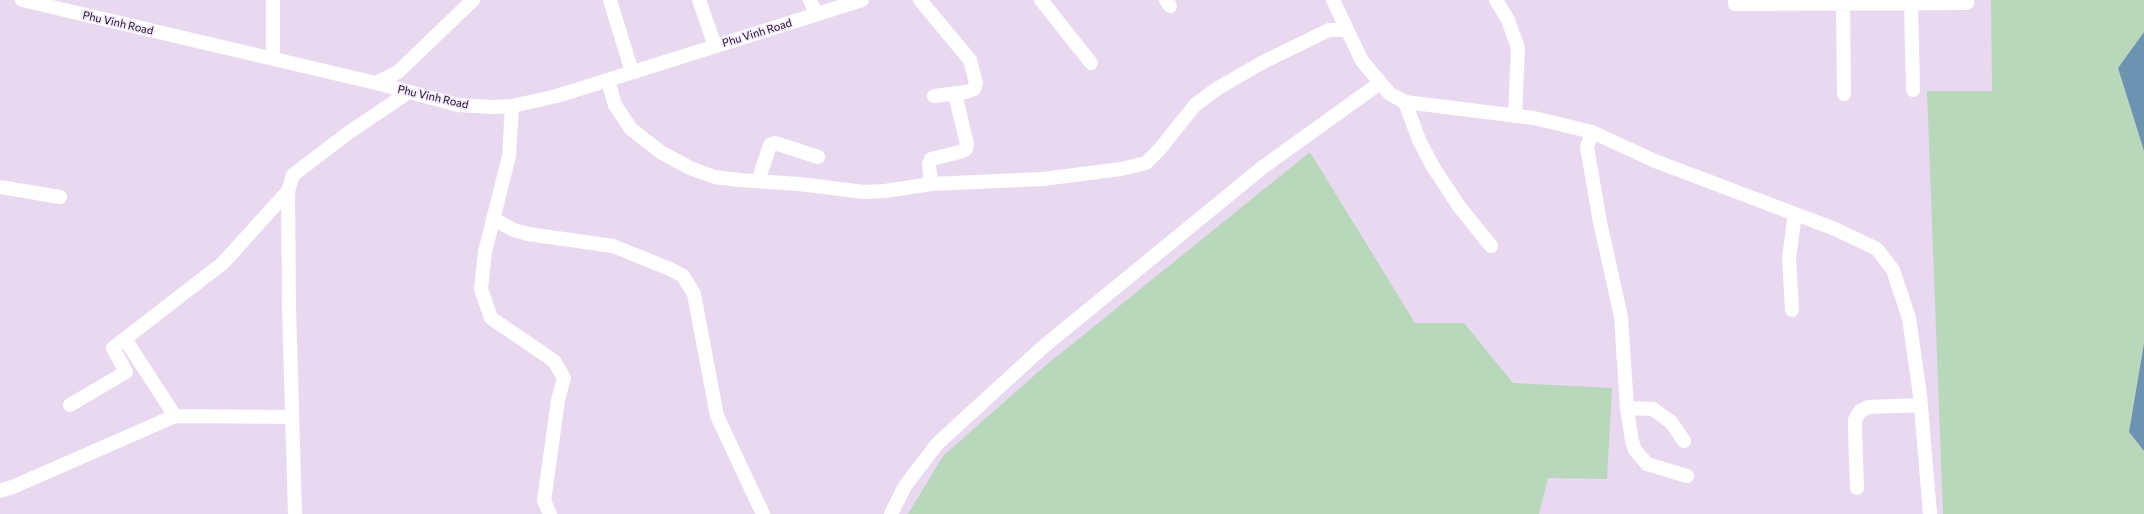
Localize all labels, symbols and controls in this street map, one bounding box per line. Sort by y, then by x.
street label: Phu Vinh Road [81,8,155,38]
street label: Phu Vinh Road [721,16,793,50]
street label: Phu Vinh Road [396,82,470,112]

